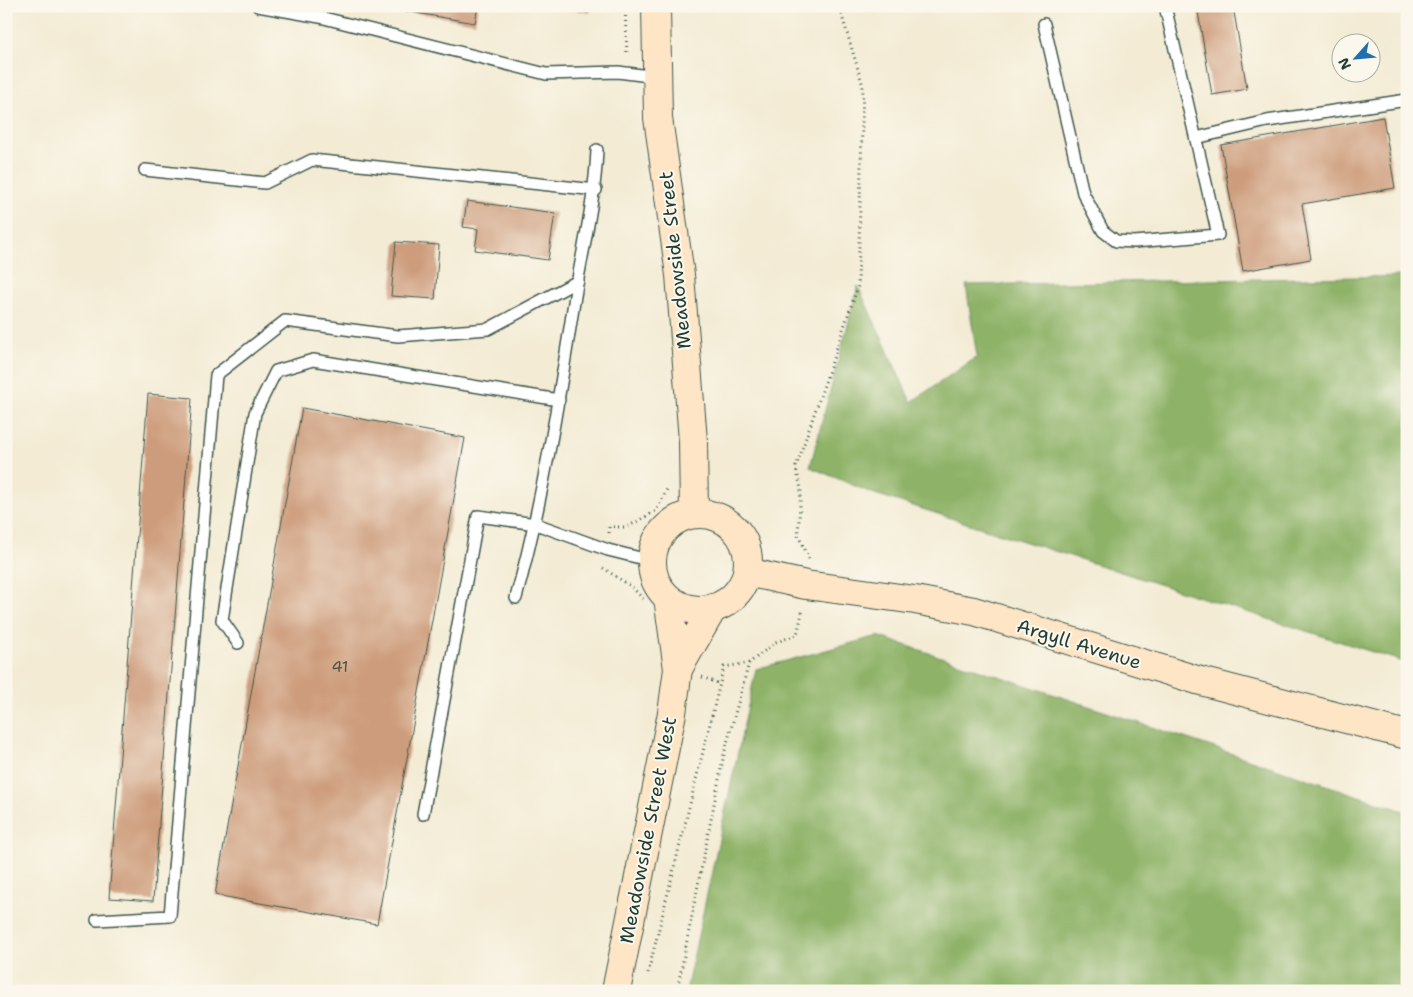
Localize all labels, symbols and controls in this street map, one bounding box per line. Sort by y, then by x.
north arrow [1330,32,1380,82]
text: N [1334,55,1355,73]
street label: Meadowside Street [653,170,697,350]
street label: Argyll Avenue [1014,613,1144,675]
house number: 41 [331,656,349,677]
street label: Meadowside Street West [614,714,682,946]

